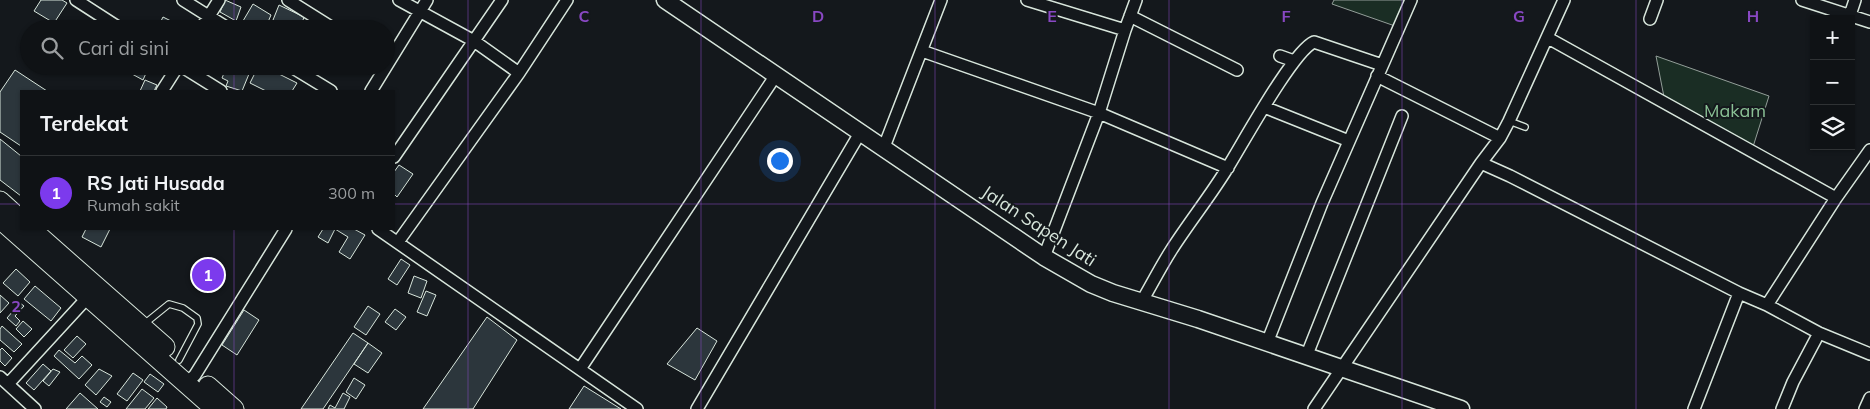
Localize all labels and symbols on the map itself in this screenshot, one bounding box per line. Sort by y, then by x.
text: C [579,6,590,26]
text: D [812,6,824,26]
text: E [1047,6,1057,26]
text: F [1281,6,1291,26]
text: G [1513,6,1525,26]
text: H [1747,6,1759,26]
park label: Makam [1704,99,1766,122]
your location [767,148,793,174]
street label: Jalan Sapen Jati [978,180,1101,271]
pin: 1 [192,256,224,294]
text: 2 [11,296,21,316]

